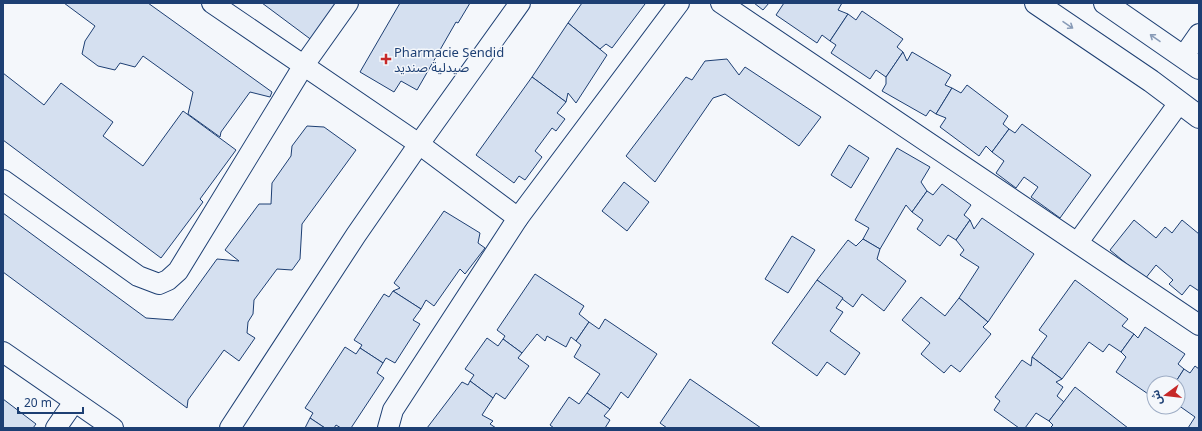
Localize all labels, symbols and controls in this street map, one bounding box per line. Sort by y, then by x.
one-way arrow [1062,21,1073,29]
one-way arrow [1150,34,1161,42]
place label: Pharmacie Sendid صيدلية صنديد [394,43,504,76]
marker: Pharmacie Sendid صيدلية صنديد [381,54,391,64]
north arrow [1146,375,1186,415]
text: ش [1147,388,1165,407]
scale bar [18,389,83,415]
text: 20 m [24,394,52,411]

